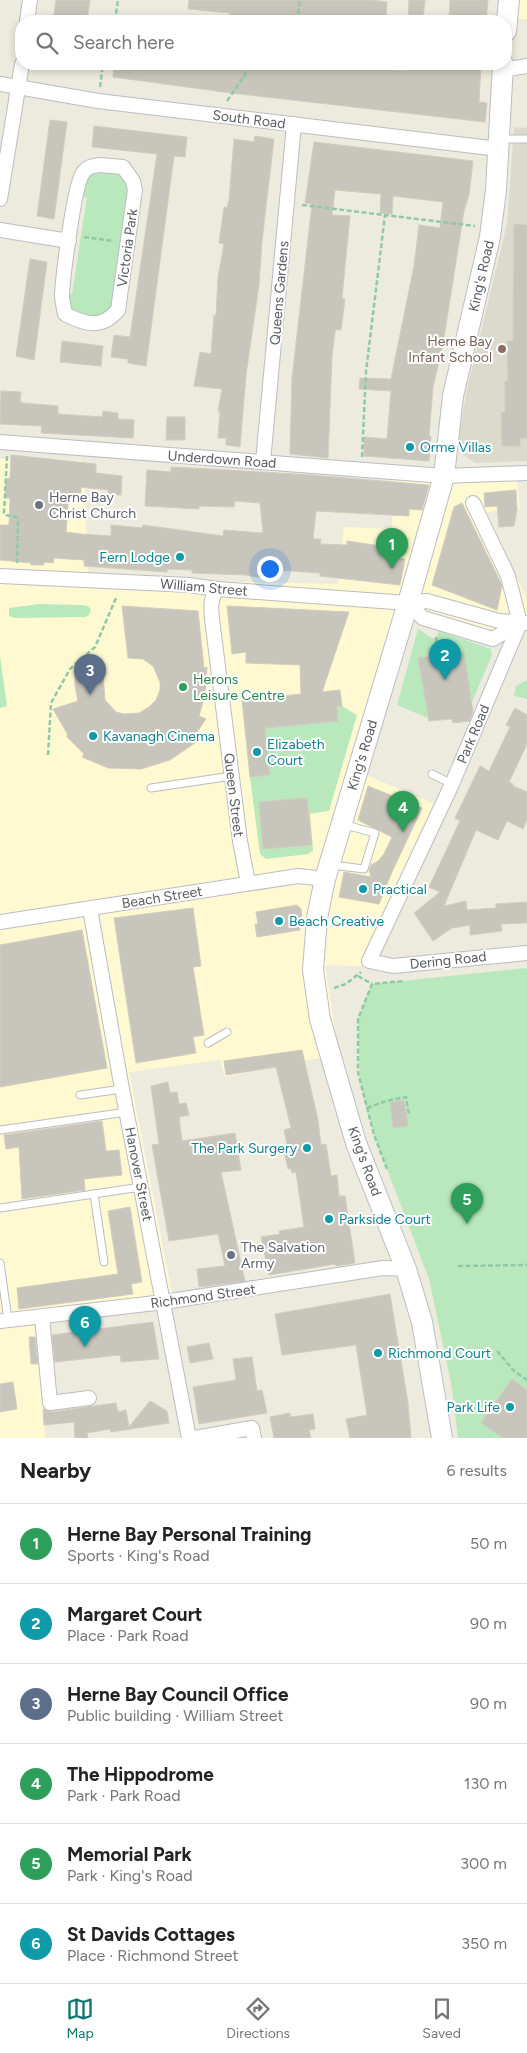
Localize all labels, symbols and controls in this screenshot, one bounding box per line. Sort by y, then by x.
search box [15,15,512,70]
icon: search [33,29,61,57]
text: Search here [73,31,175,54]
street label: South Road [212,107,286,132]
street label: Victoria Park [114,208,141,288]
street label: King's Road [465,239,498,314]
street label: Queens Gardens [266,240,293,346]
place label: Herne Bay Infant School [408,333,493,366]
marker: Herne Bay Infant School [496,343,508,355]
place label: Orme Villas [420,439,491,456]
marker: Orme Villas [404,441,416,453]
street label: Underdown Road [167,447,277,472]
place label: Herne Bay Christ Church [49,489,136,522]
marker: Herne Bay Christ Church [33,499,45,511]
pin: 1 [376,528,408,569]
place label: Fern Lodge [99,549,170,566]
marker: Fern Lodge [174,551,186,563]
your location [257,556,283,582]
street label: William Street [159,575,248,600]
pin: 2 [429,639,461,680]
pin: 3 [74,654,106,695]
place label: Herons Leisure Centre [193,671,285,704]
marker: Herons Leisure Centre [177,681,189,693]
street label: Park Road [453,702,493,766]
street label: King's Road [344,718,381,792]
place label: Kavanagh Cinema [103,728,215,745]
marker: Kavanagh Cinema [87,730,99,742]
place label: Elizabeth Court [267,736,325,769]
marker: Elizabeth Court [251,746,263,758]
street label: Queen Street [220,752,247,838]
pin: 4 [387,791,419,832]
place label: Practical [373,881,427,898]
street label: Beach Street [121,883,204,912]
marker: Practical [357,883,369,895]
place label: Beach Creative [289,913,384,930]
marker: Beach Creative [273,915,285,927]
street label: Dering Road [409,948,487,973]
street label: King's Road [344,1124,385,1198]
street label: Hanover Street [121,1126,156,1223]
place label: The Park Surgery [191,1140,298,1157]
marker: The Park Surgery [301,1142,313,1154]
pin: 5 [451,1183,483,1224]
place label: Parkside Court [339,1211,431,1228]
marker: Parkside Court [323,1213,335,1225]
place label: The Salvation Army [241,1239,325,1272]
marker: The Salvation Army [225,1249,237,1261]
street label: Richmond Street [149,1281,257,1312]
pin: 6 [69,1306,101,1347]
place label: Richmond Court [388,1345,491,1362]
marker: Richmond Court [372,1347,384,1359]
place label: Park Life [447,1399,500,1416]
marker: Park Life [504,1401,516,1413]
text: Nearby [20,1458,91,1483]
text: 6 results [446,1461,507,1480]
text: Herne Bay Personal Training [67,1523,311,1546]
text: 1 [33,1534,39,1553]
text: 50 m [470,1534,507,1553]
text: Sports · King's Road [67,1546,210,1565]
text: Margaret Court [67,1603,203,1626]
text: 2 [31,1614,41,1633]
text: 90 m [470,1614,507,1633]
text: Place · Park Road [67,1626,189,1645]
text: Herne Bay Council Office [67,1683,288,1706]
text: 3 [32,1694,40,1713]
text: 90 m [470,1694,507,1713]
text: Public building · William Street [67,1706,284,1725]
text: The Hippodrome [67,1763,214,1786]
text: 4 [31,1774,41,1793]
text: 130 m [464,1774,507,1793]
text: Park · Park Road [67,1786,181,1805]
text: Memorial Park [67,1843,192,1866]
text: 5 [31,1854,41,1873]
text: 300 m [460,1854,507,1873]
text: Park · King's Road [67,1866,193,1885]
text: St Davids Cottages [67,1923,235,1946]
text: 6 [31,1934,41,1953]
text: 350 m [461,1934,507,1953]
text: Place · Richmond Street [67,1946,239,1965]
tab: Map [66,1995,94,2042]
tab: Directions [226,1995,290,2042]
tab: Saved [422,1995,461,2042]

